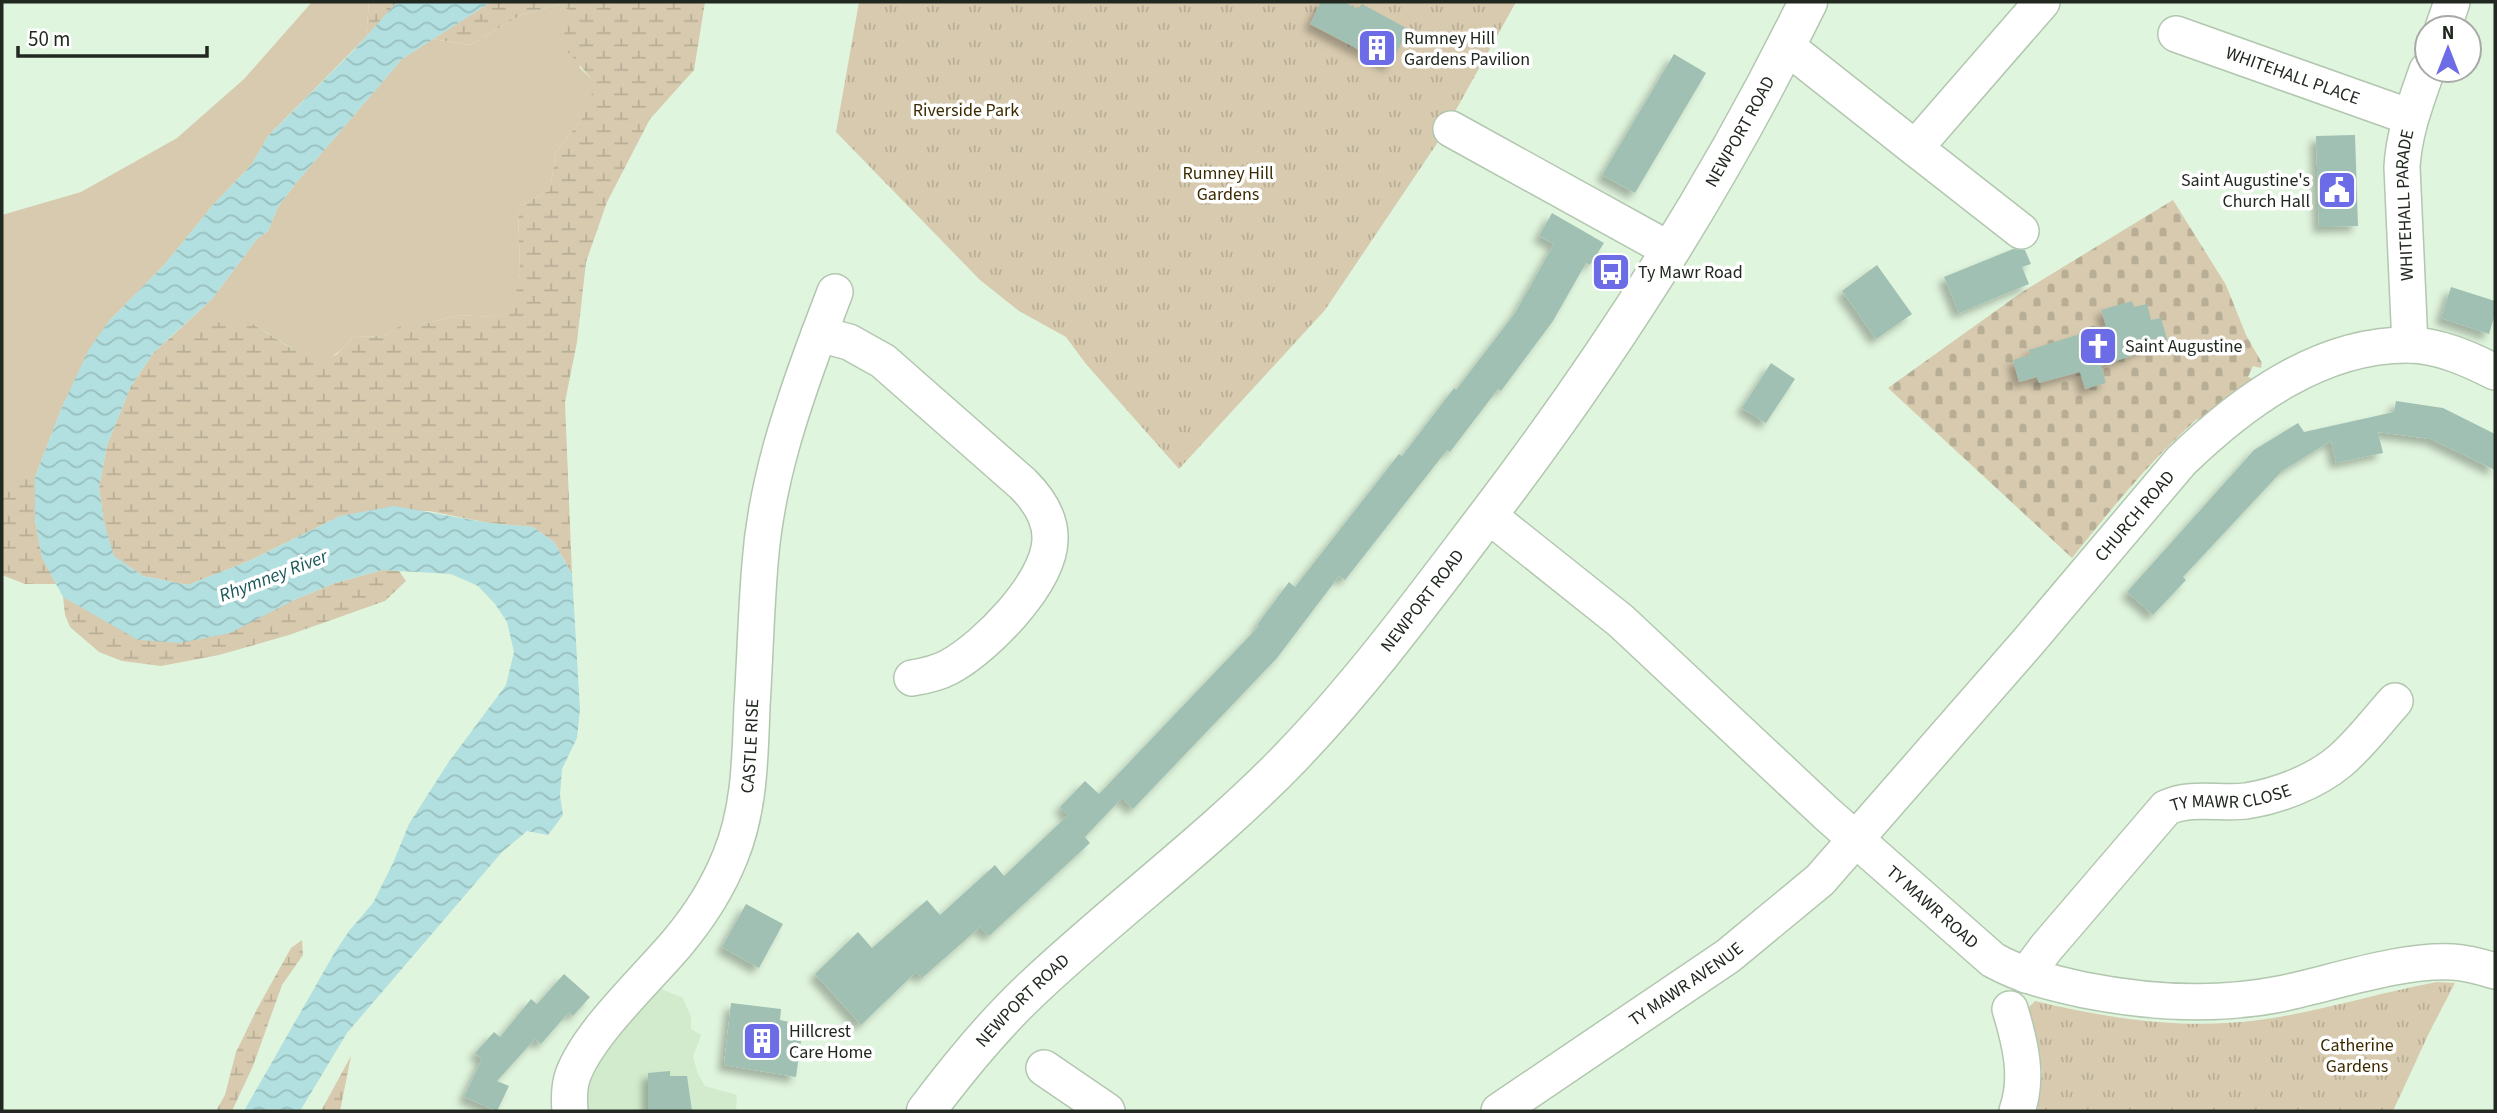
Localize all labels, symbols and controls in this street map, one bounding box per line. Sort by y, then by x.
scale bar [18,14,206,58]
north arrow [2413,14,2483,84]
text: N [2442,20,2454,47]
text: 50 m [28,24,70,54]
place label: Rumney Hill Gardens Pavilion [1404,26,1530,72]
building icon: Rumney Hill Gardens Pavilion [1356,27,1398,69]
street label: WHITEHALL PLACE [2222,41,2363,111]
street label: NEWPORT ROAD [1699,72,1781,192]
park label: Riverside Park [913,98,1019,123]
street label: WHITEHALL PARADE [2390,127,2420,282]
park label: Rumney Hill Gardens [1182,161,1274,207]
place label: Saint Augustine's Church Hall [2181,168,2310,214]
public building icon: Saint Augustine's Church Hall [2316,169,2358,211]
bus stop icon: Ty Mawr Road [1590,251,1632,293]
place label: Ty Mawr Road [1638,260,1743,285]
church icon: Saint Augustine [2077,325,2119,367]
place label: Saint Augustine [2125,334,2242,359]
street label: CHURCH ROAD [2089,465,2181,567]
water label: Rhymney River [215,543,333,609]
street label: NEWPORT ROAD [1375,544,1470,658]
street label: CASTLE RISE [735,698,765,795]
street label: TY MAWR CLOSE [2167,778,2295,818]
street label: TY MAWR ROAD [1881,860,1984,955]
street label: TY MAWR AVENUE [1624,936,1749,1033]
street label: NEWPORT ROAD [970,948,1075,1053]
place label: Hillcrest Care Home [789,1019,872,1065]
building icon: Hillcrest Care Home [741,1020,783,1062]
park label: Catherine Gardens [2320,1033,2394,1079]

